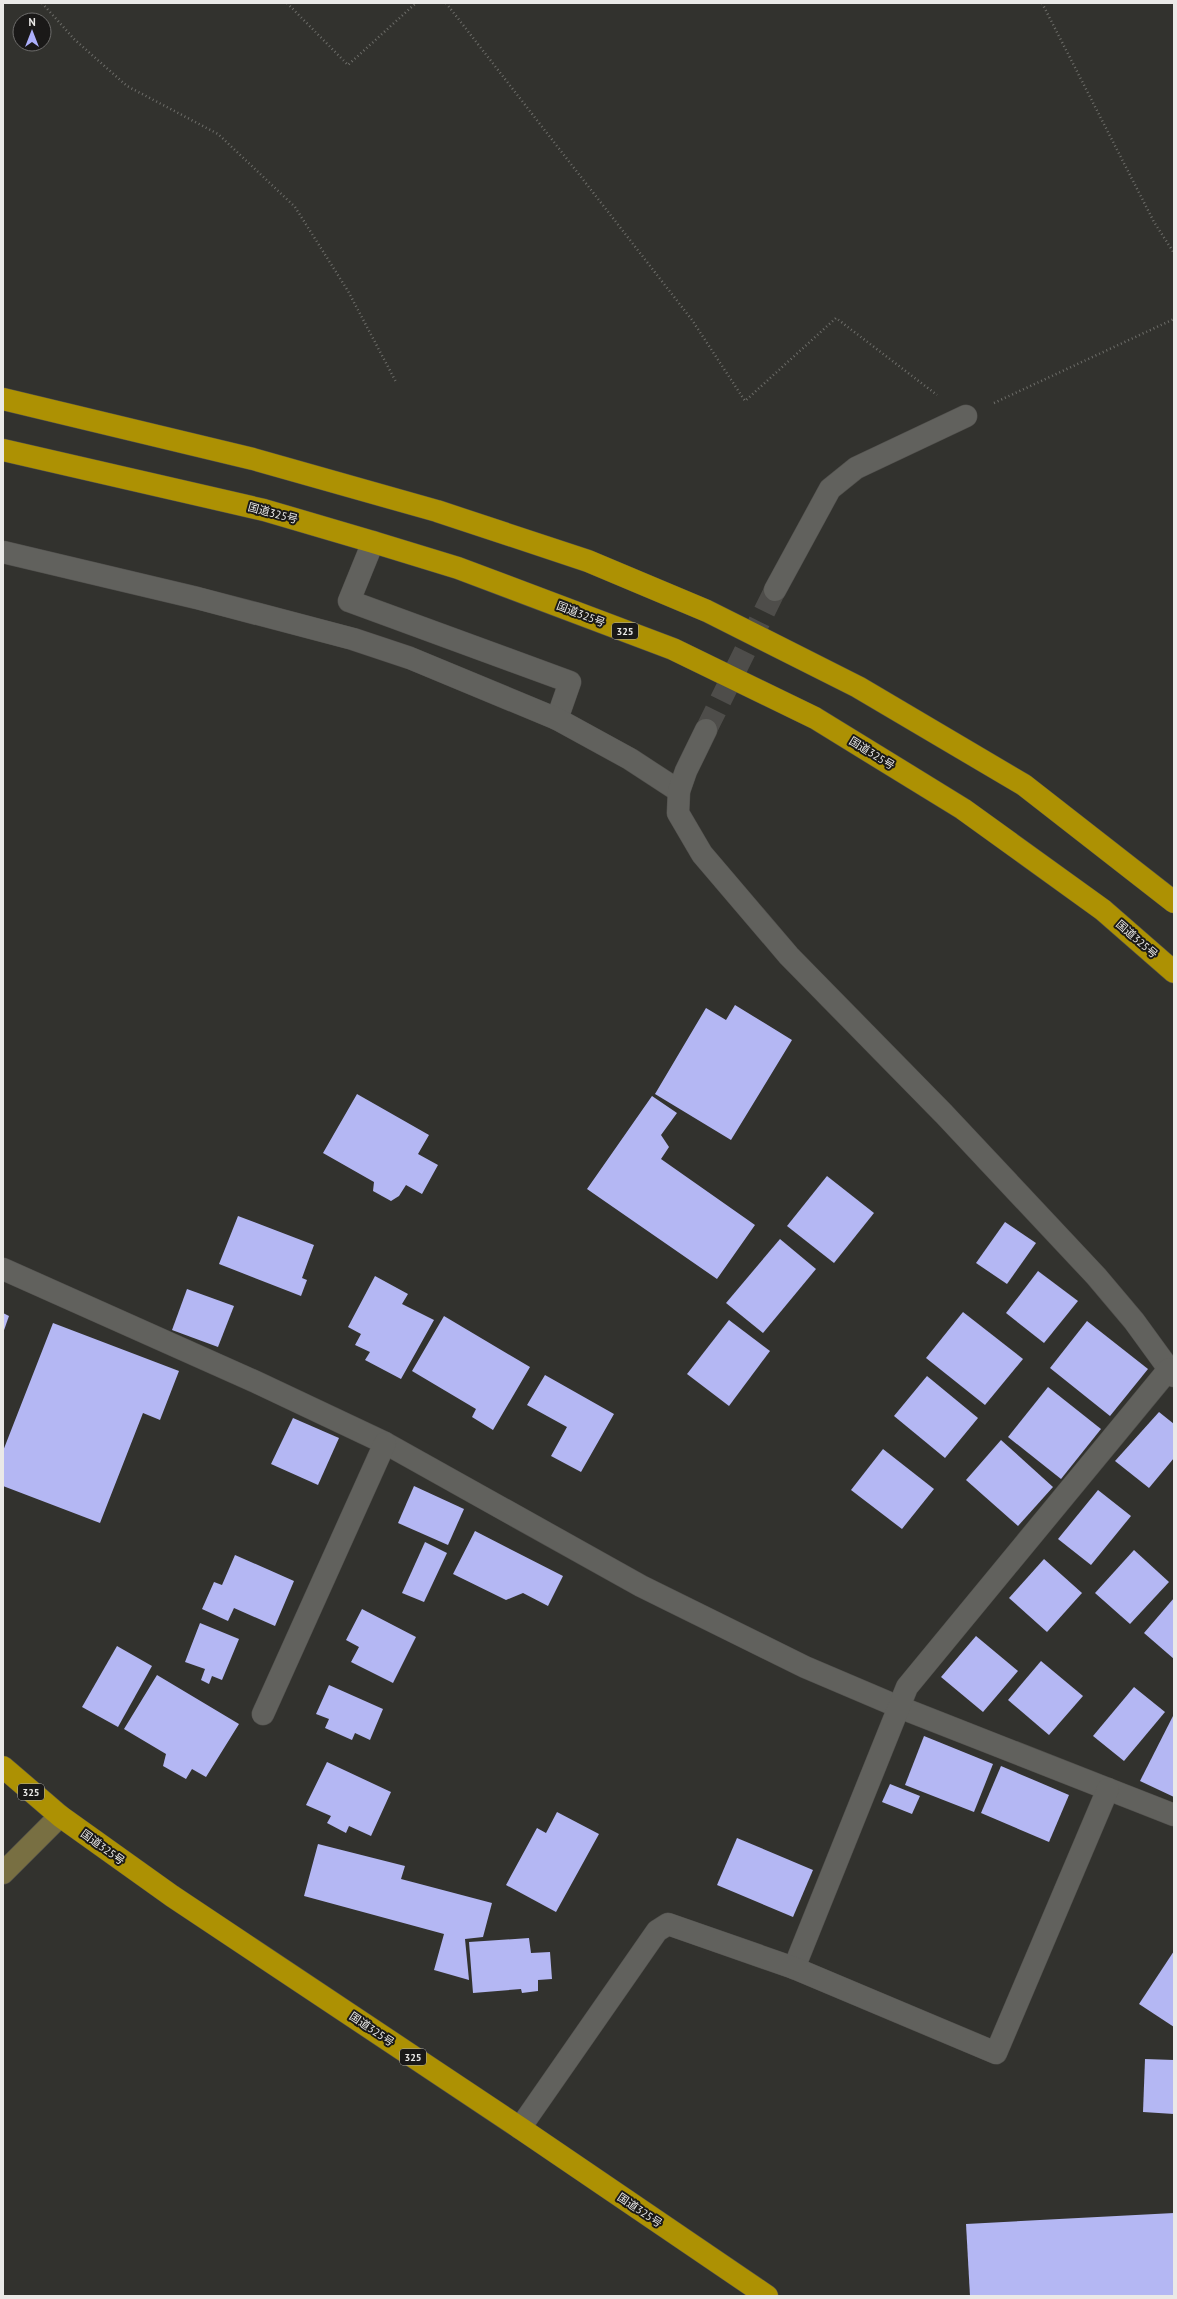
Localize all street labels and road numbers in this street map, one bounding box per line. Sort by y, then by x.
street label: 国道325号 [247,500,299,526]
street label: 国道325号 [555,598,607,630]
road number: 325 [612,623,638,639]
street label: 国道325号 [847,734,897,772]
street label: 国道325号 [1113,917,1161,961]
road number: 325 [18,1784,44,1800]
street label: 国道325号 [78,1826,128,1868]
street label: 国道325号 [347,2009,397,2049]
road number: 325 [400,2049,426,2065]
street label: 国道325号 [615,2190,665,2230]

